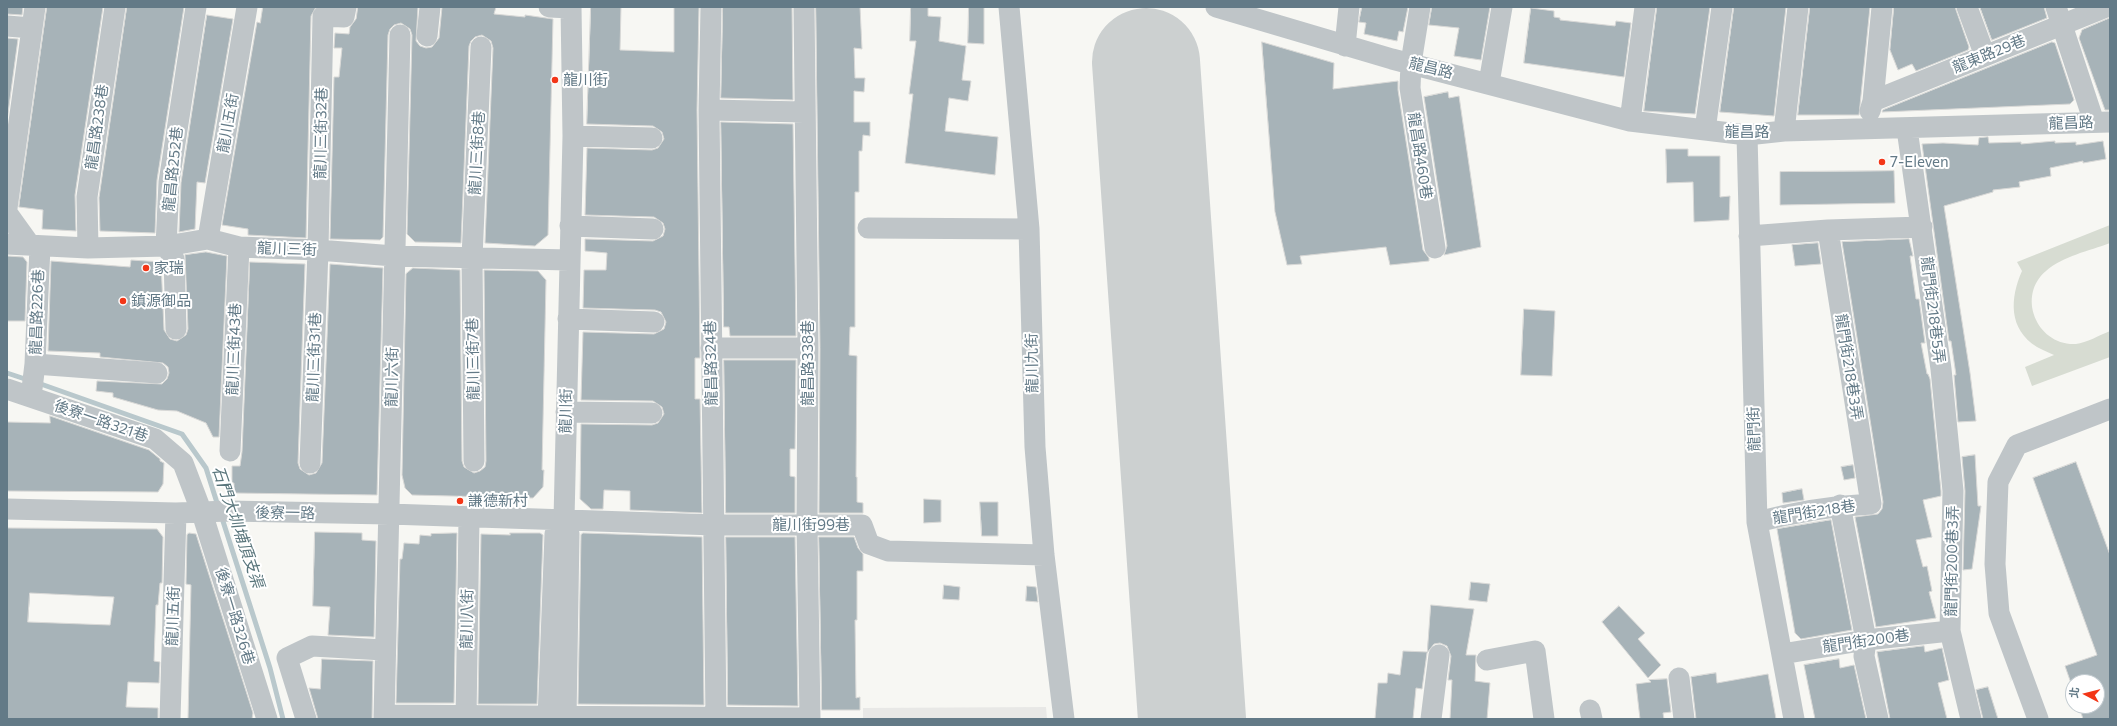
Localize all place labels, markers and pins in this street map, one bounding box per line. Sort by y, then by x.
place label: 龍川街 [563,71,608,89]
marker: 龍川街 [550,75,560,85]
place label: 7-Eleven [1890,153,1949,171]
marker: 7-Eleven [1877,157,1887,167]
place label: 家瑞 [154,259,184,277]
marker: 家瑞 [141,263,151,273]
place label: 鎮源御品 [131,292,191,310]
marker: 鎮源御品 [118,296,128,306]
place label: 謙德新村 [468,492,528,510]
marker: 謙德新村 [455,496,465,506]

